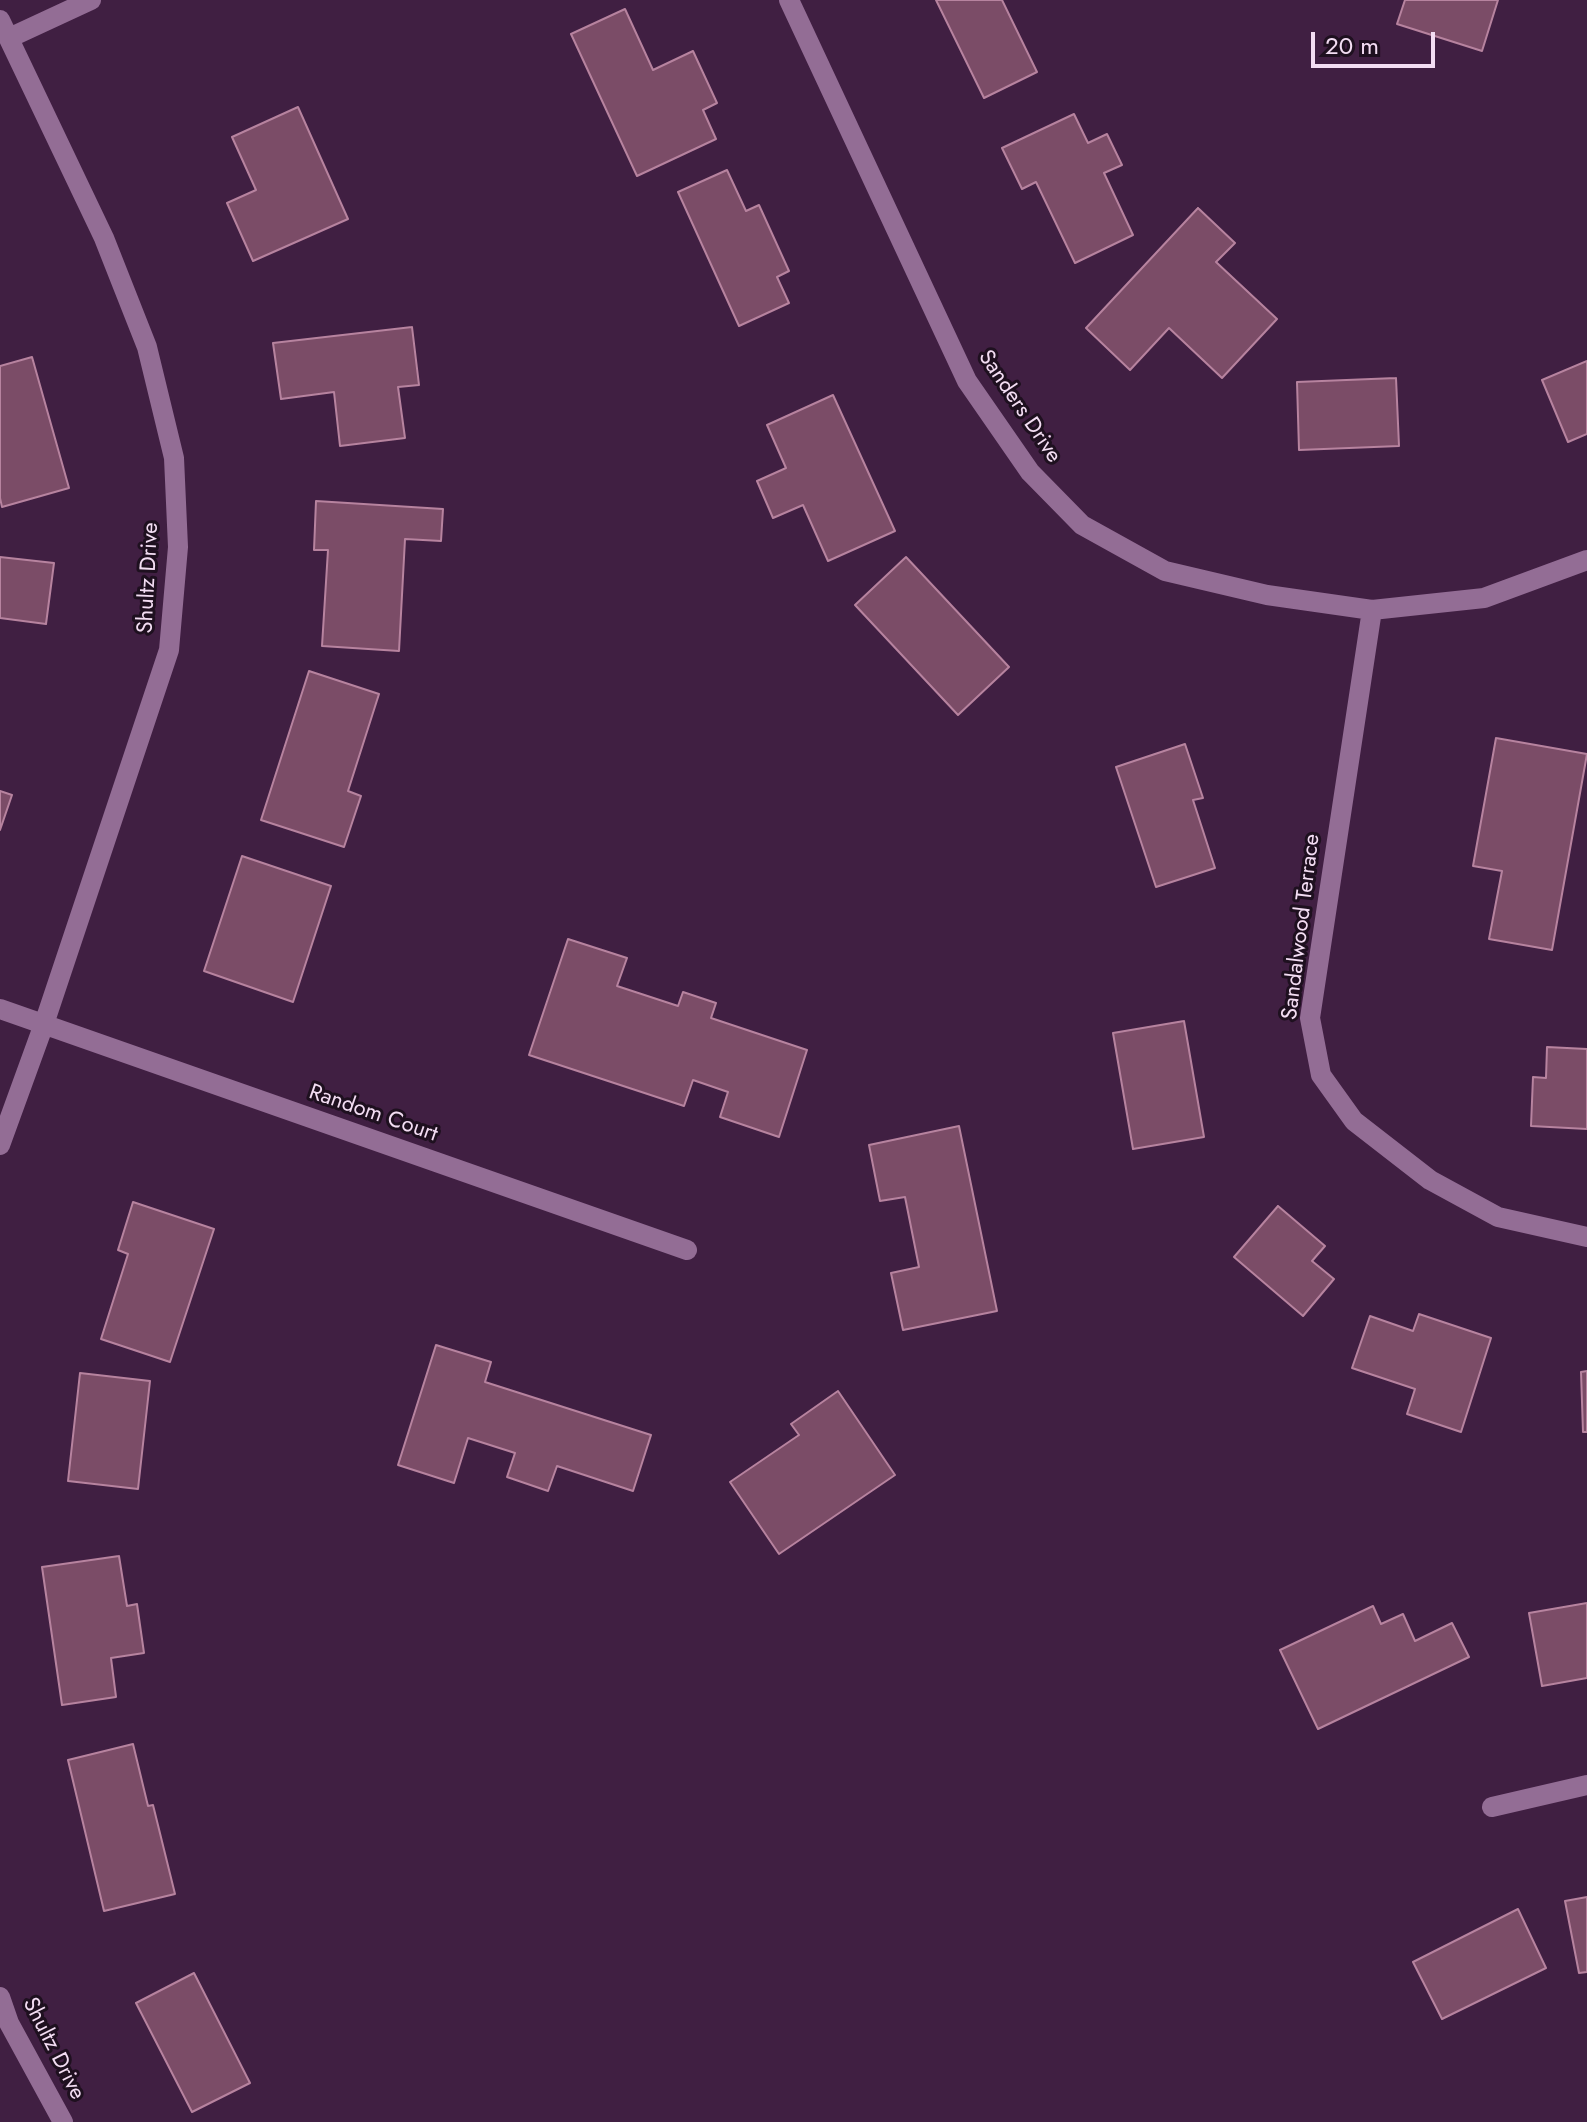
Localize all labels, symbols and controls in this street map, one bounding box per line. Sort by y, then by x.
scale bar [1315,16,1439,66]
text: 20 m [1325,28,1379,63]
street label: Sanders Drive [972,346,1066,468]
street label: Shultz Drive [133,522,165,634]
street label: Sandalwood Terrace [1278,833,1326,1021]
street label: Random Court [305,1080,441,1148]
street label: Shultz Drive [16,1994,90,2104]

